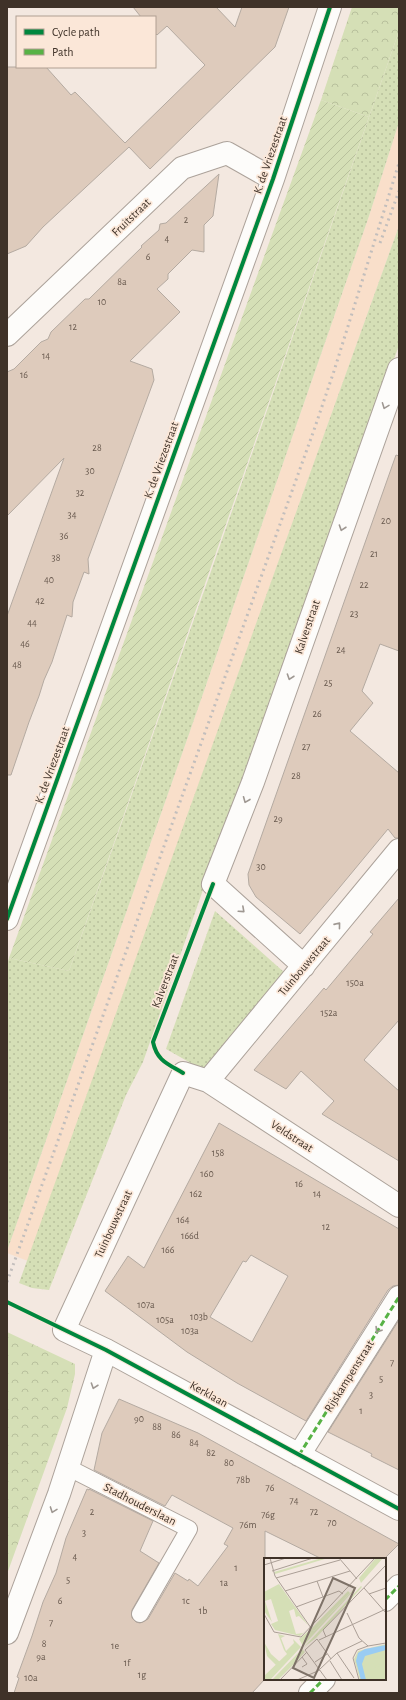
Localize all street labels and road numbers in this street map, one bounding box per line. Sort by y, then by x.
street label: K. de Vriezestraat [251,115,289,195]
street label: Fruitstraat [109,196,153,238]
street label: K. de Vriezestraat [142,420,181,500]
street label: Kalverstraat [292,598,322,656]
street label: K. de Vriezestraat [33,725,72,805]
street label: Tuinbouwstraat [276,934,332,998]
street label: Kalverstraat [149,952,181,1009]
street label: Veldstraat [269,1118,315,1154]
street label: Tuinbouwstraat [92,1188,134,1260]
street label: Rijskampenstraat [322,1338,377,1415]
street label: Kerklaan [188,1379,230,1409]
street label: Stadhouderslaan [102,1481,178,1527]

